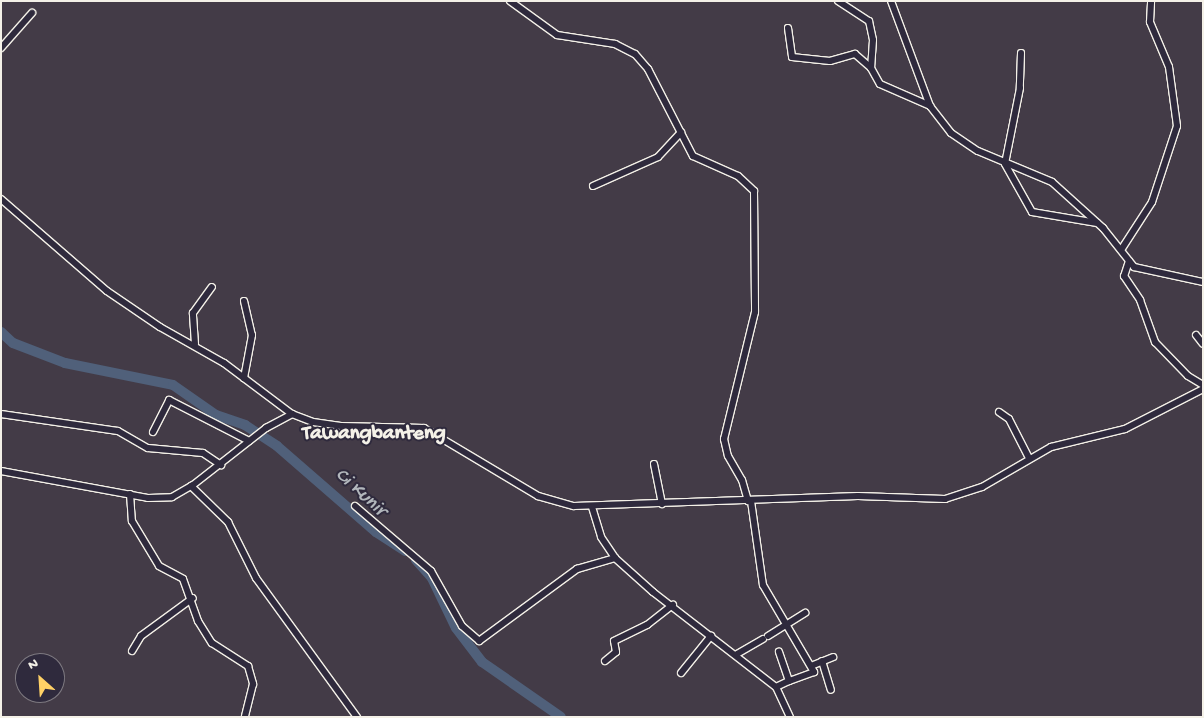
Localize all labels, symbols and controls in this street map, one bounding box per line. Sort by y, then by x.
district label: Tawangbanteng [302,422,446,448]
water label: Ci Kunir [329,464,391,522]
north arrow [15,653,65,703]
text: N [26,655,41,675]

